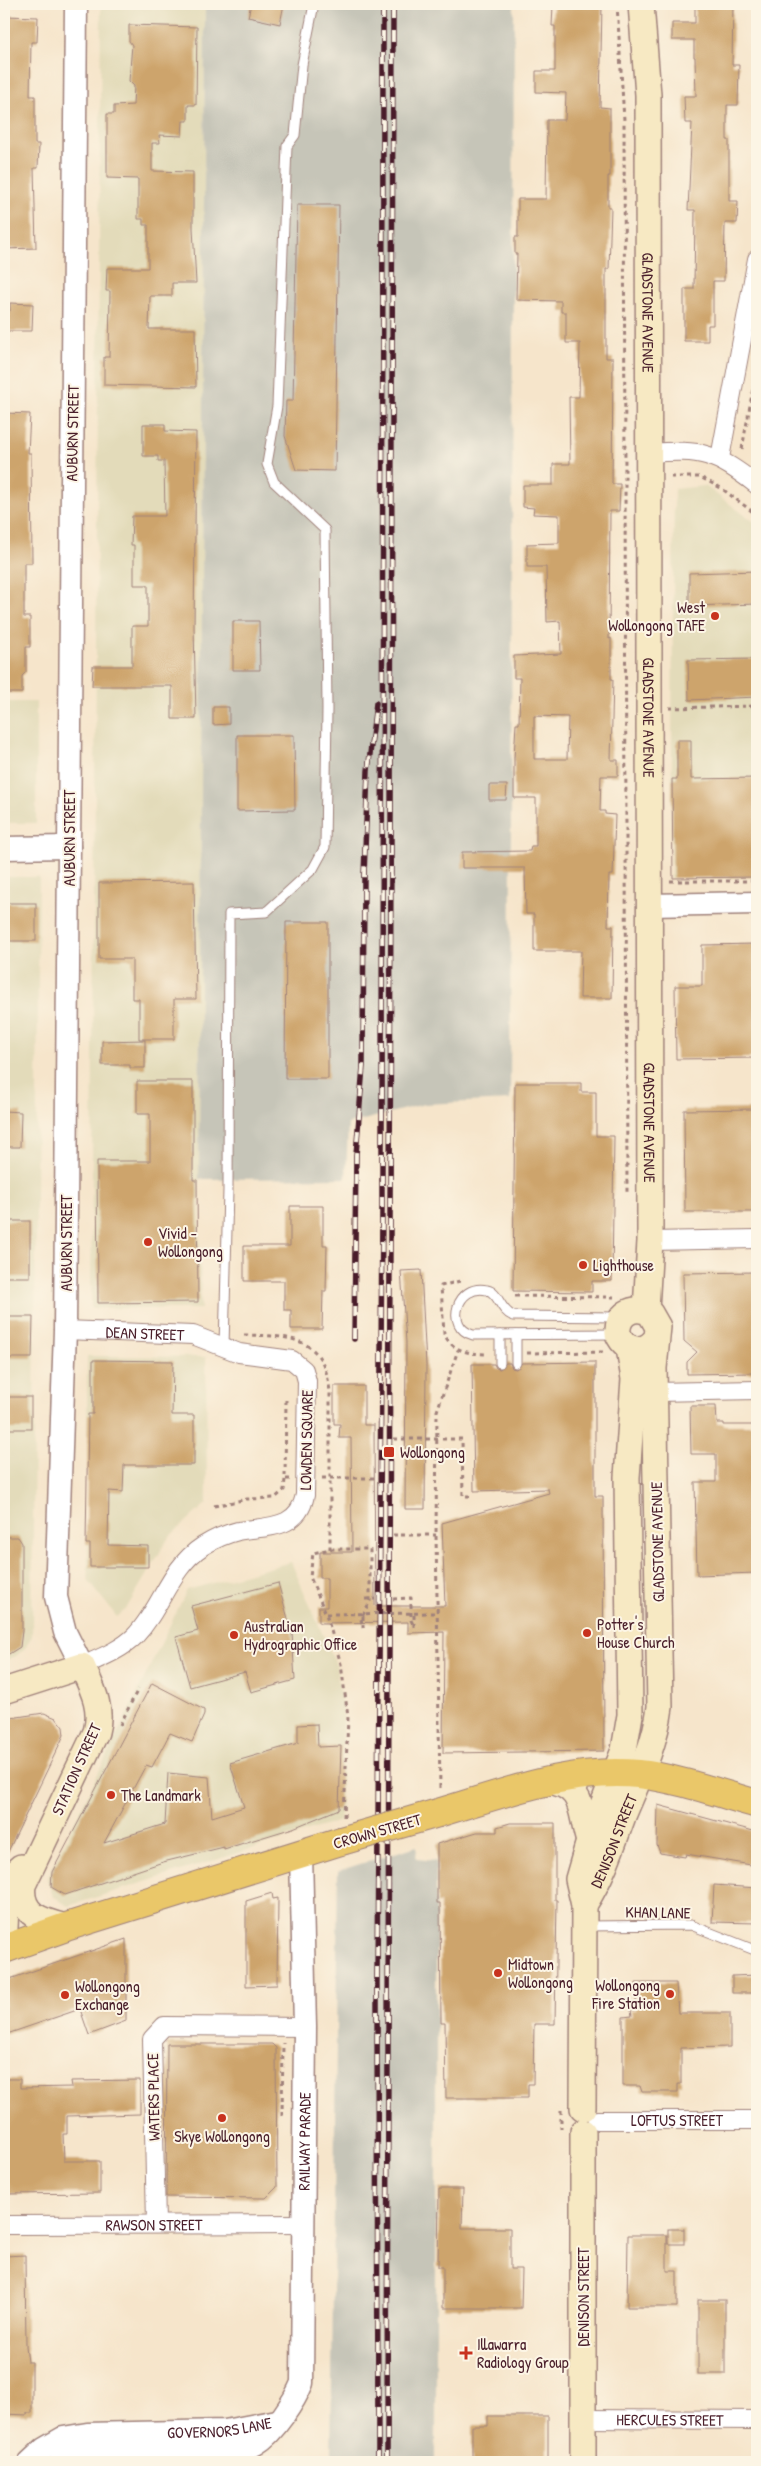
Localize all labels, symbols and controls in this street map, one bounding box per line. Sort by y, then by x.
street label: GLADSTONE AVENUE [637,253,659,373]
street label: AUBURN STREET [60,384,84,482]
place label: West Wollongong TAFE [608,596,705,636]
marker: West Wollongong TAFE [709,610,721,622]
street label: GLADSTONE AVENUE [638,658,660,778]
street label: AUBURN STREET [58,789,80,886]
street label: GLADSTONE AVENUE [639,1063,661,1183]
street label: AUBURN STREET [55,1194,77,1291]
place label: Vivid - Wollongong [158,1222,223,1262]
marker: Vivid - Wollongong [142,1236,154,1248]
place label: Lighthouse [593,1254,655,1276]
marker: Lighthouse [577,1259,589,1271]
street label: DEAN STREET [105,1321,185,1346]
street label: LOWDEN SQUARE [294,1390,318,1490]
place label: Wollongong [400,1441,465,1463]
marker: Wollongong [382,1445,396,1459]
street label: GLADSTONE AVENUE [645,1482,669,1602]
place label: Potter's House Church [597,1613,675,1653]
place label: Australian Hydrographic Office [244,1615,358,1655]
marker: Potter's House Church [581,1627,593,1639]
marker: Australian Hydrographic Office [228,1629,240,1641]
street label: STATION STREET [46,1719,106,1819]
place label: The Landmark [121,1784,201,1806]
marker: The Landmark [105,1789,117,1801]
street label: DENISON STREET [585,1790,642,1891]
street label: CROWN STREET [330,1808,424,1854]
street label: KHAN LANE [625,1900,691,1924]
place label: Midtown Wollongong [508,1953,573,1993]
marker: Midtown Wollongong [492,1967,504,1979]
place label: Wollongong Fire Station [591,1974,660,2014]
place label: Wollongong Exchange [75,1975,140,2015]
marker: Wollongong Fire Station [664,1988,676,2000]
marker: Wollongong Exchange [59,1989,71,2001]
street label: WATERS PLACE [141,2053,165,2141]
street label: RAILWAY PARADE [293,2092,315,2191]
street label: LOFTUS STREET [631,2109,724,2131]
marker: Skye Wollongong [216,2112,228,2124]
place label: Skye Wollongong [174,2125,270,2147]
street label: RAWSON STREET [105,2213,203,2236]
street label: DENISON STREET [572,2247,594,2347]
place label: Illawarra Radiology Group [477,2333,569,2373]
marker: Illawarra Radiology Group [459,2346,473,2360]
street label: HERCULES STREET [616,2408,724,2431]
street label: GOVERNORS LANE [167,2411,273,2443]

